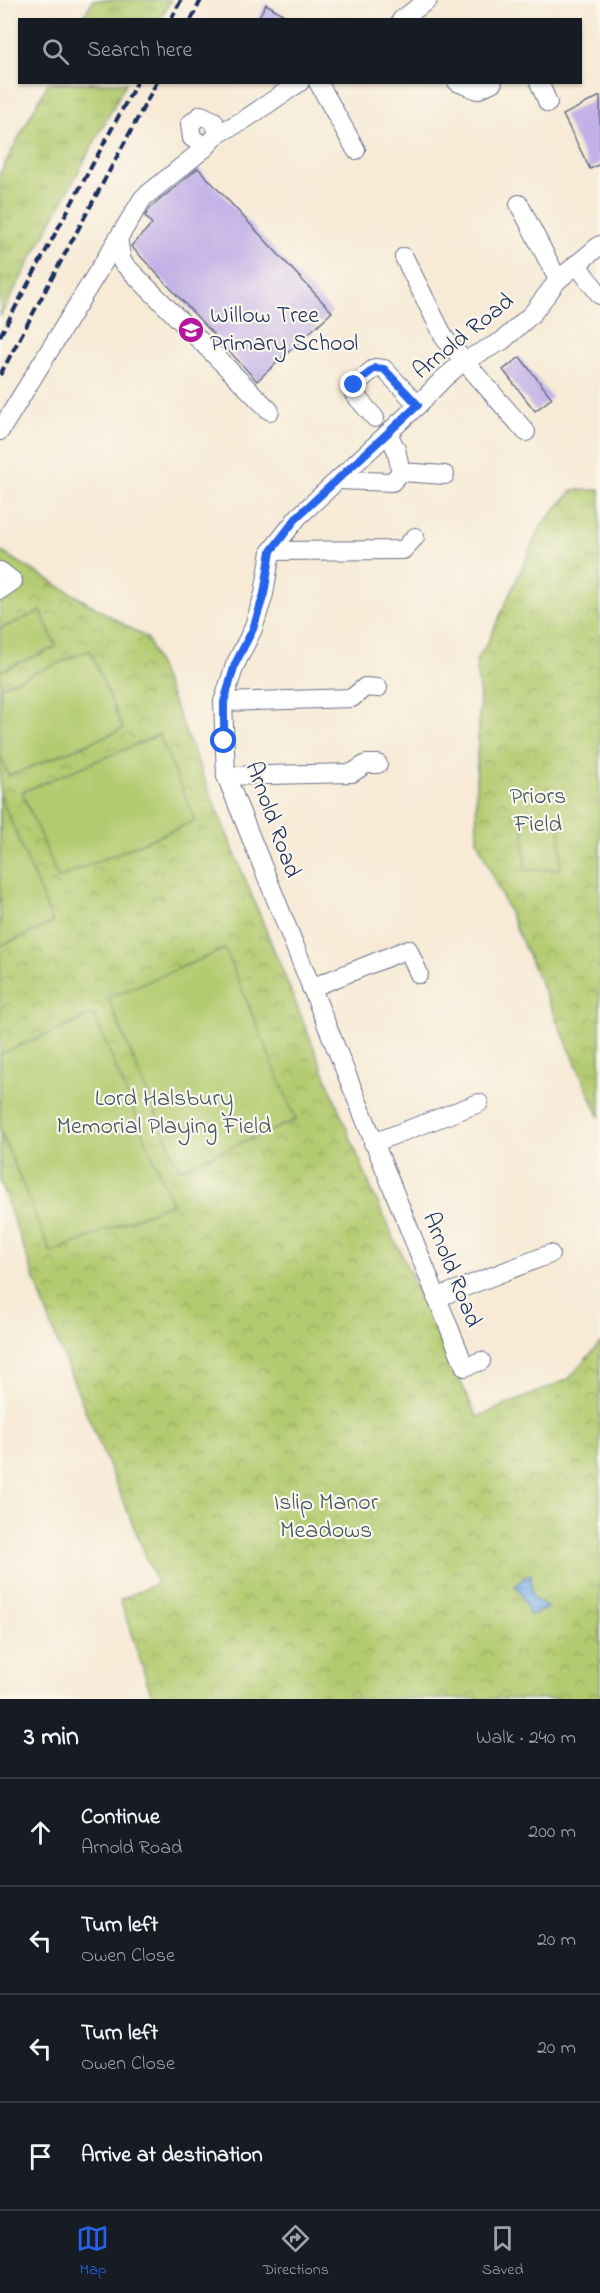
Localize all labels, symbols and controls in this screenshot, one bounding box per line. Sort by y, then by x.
search box [18,18,582,84]
icon: search [39,35,72,68]
text: Search here [87,35,192,67]
street label: Arnold Road [406,285,523,389]
place label: Willow Tree Primary School [210,299,358,363]
school or university icon: Willow Tree Primary School [176,315,206,345]
route end [340,371,366,397]
route start [210,727,236,753]
street label: Arnold Road [235,757,309,884]
park label: Priors Field [510,780,566,843]
park label: Lord Halsbury Memorial Playing Field [56,1082,272,1146]
street label: Arnold Road [412,1207,490,1333]
park label: Islip Manor Meadows [274,1486,379,1549]
text: 3 min [24,1719,79,1757]
text: Walk · 240 m [476,1724,576,1753]
text: Continue [81,1802,160,1834]
icon: ahead [24,1816,57,1849]
text: 200 m [528,1818,576,1847]
text: Arnold Road [81,1834,182,1863]
text: Turn left [81,1910,158,1942]
icon: left [24,1924,57,1957]
text: 20 m [537,1926,576,1955]
text: Owen Close [81,1942,175,1971]
text: Turn left [81,2018,158,2050]
icon: left [24,2032,57,2065]
text: 20 m [537,2034,576,2063]
text: Owen Close [81,2050,175,2079]
icon: arrive [24,2140,57,2173]
text: Arrive at destination [81,2140,263,2172]
tab: Map [76,2222,109,2282]
tab: Directions [262,2222,329,2282]
tab: Saved [482,2222,524,2282]

